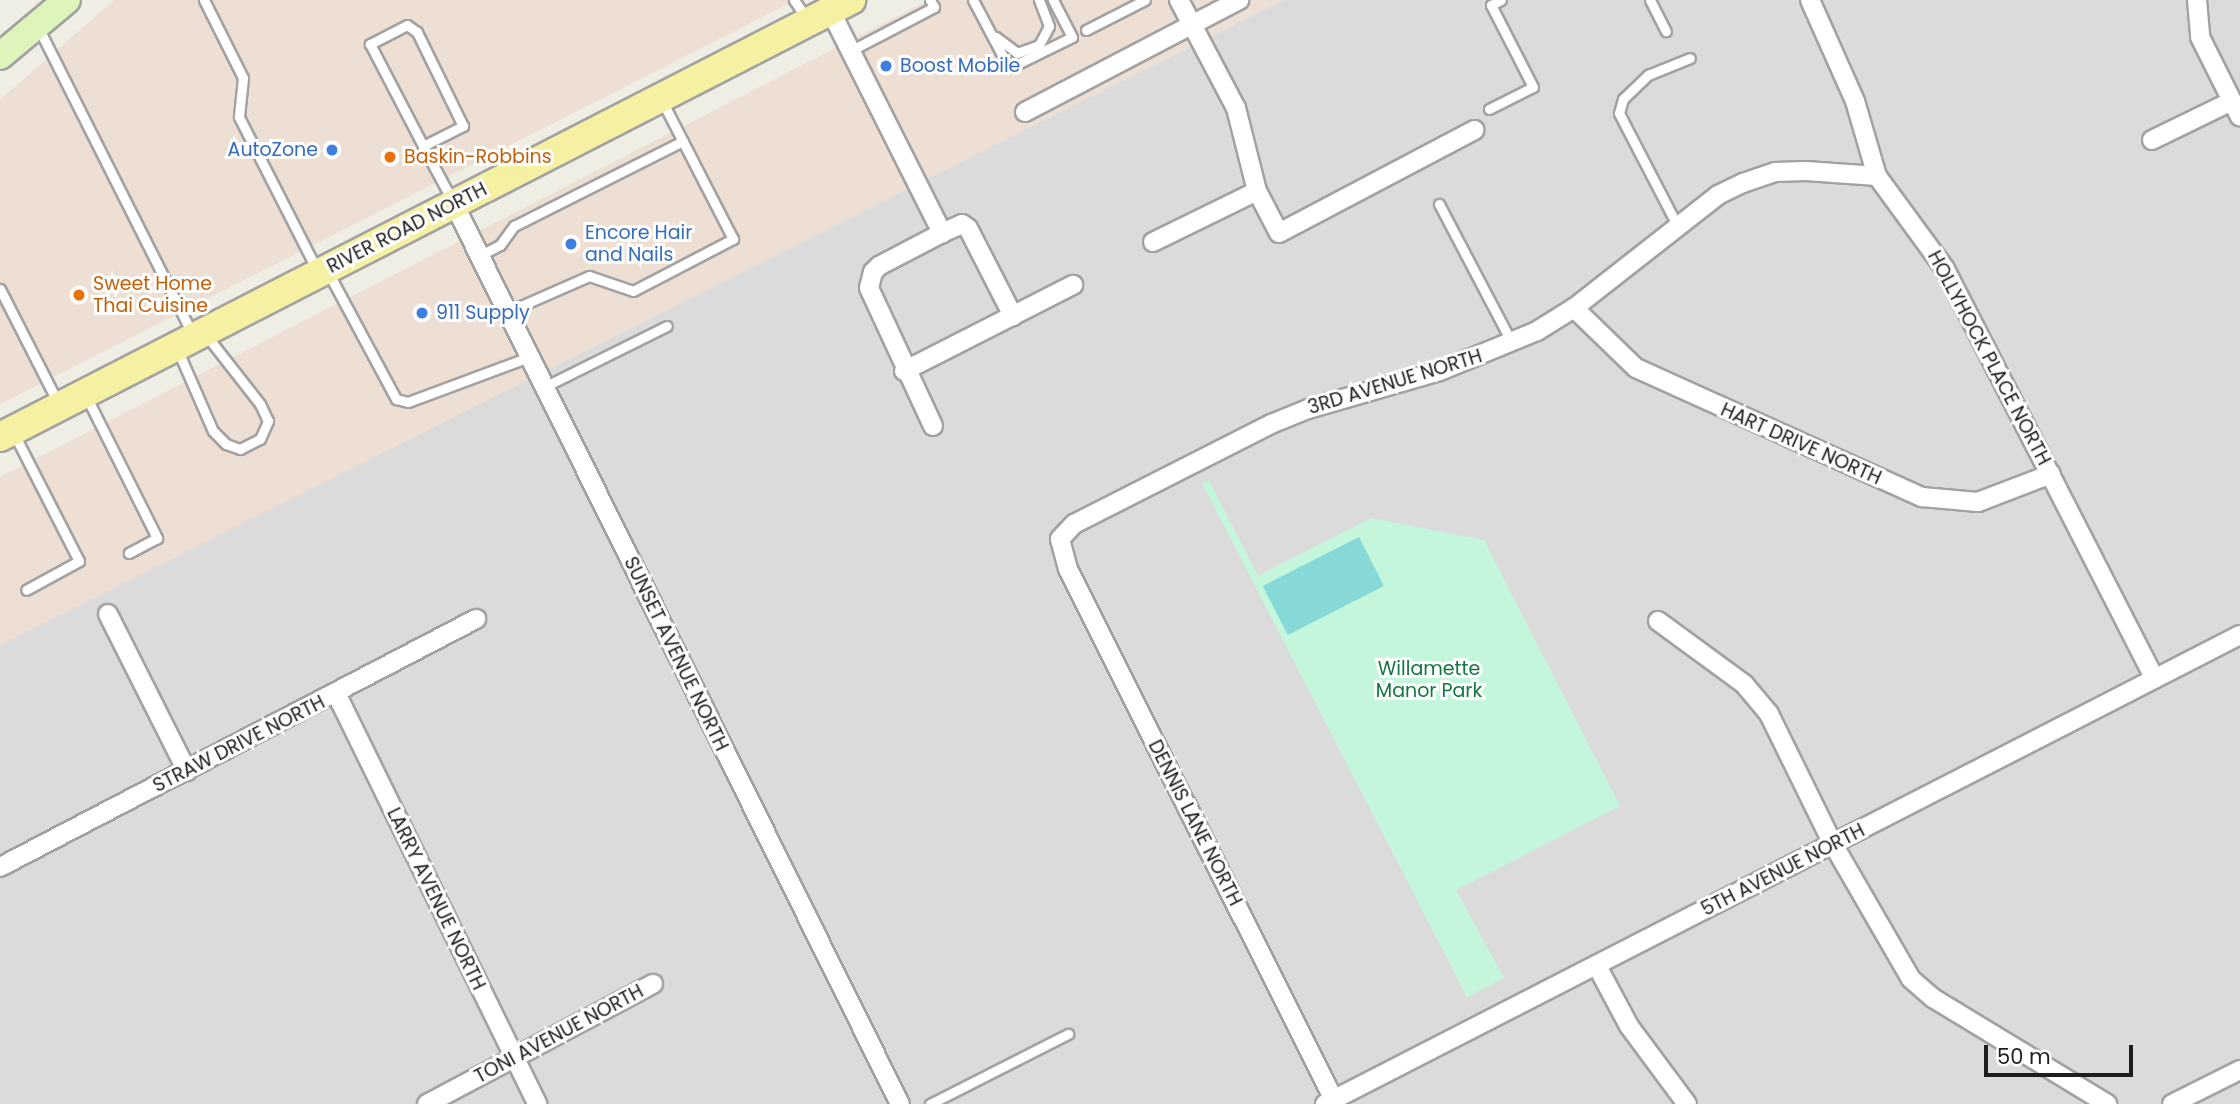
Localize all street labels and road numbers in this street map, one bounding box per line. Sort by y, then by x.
street label: RIVER ROAD NORTH [323,178,491,278]
street label: HOLLYHOCK PLACE NORTH [1923,247,2055,469]
street label: 3RD AVENUE NORTH [1305,345,1485,419]
street label: HART DRIVE NORTH [1717,398,1885,490]
street label: SUNSET AVENUE NORTH [619,553,733,755]
street label: STRAW DRIVE NORTH [149,691,329,797]
street label: DENNIS LANE NORTH [1143,736,1247,910]
street label: LARRY AVENUE NORTH [382,804,490,994]
street label: 5TH AVENUE NORTH [1698,819,1868,921]
street label: TONI AVENUE NORTH [471,980,647,1088]

